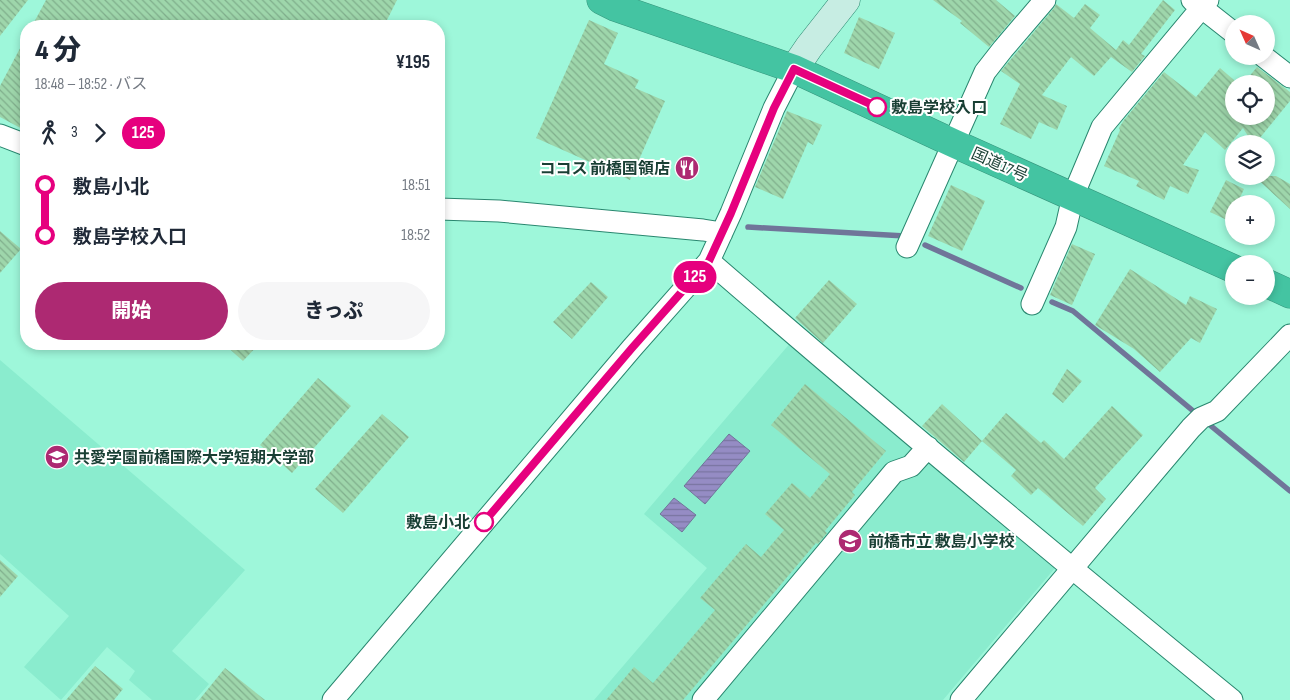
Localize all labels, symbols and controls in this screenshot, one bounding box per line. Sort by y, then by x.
north arrow [1225,15,1275,65]
map controls [1225,15,1275,305]
text: 4 分 [35,34,81,67]
text: ¥195 [395,51,430,74]
text: 18:48 – 18:52 · バス [35,75,147,94]
button: locate [1225,75,1275,125]
marker: 敷島学校入口 [867,97,887,117]
place label: 敷島学校入口 [891,98,987,118]
icon: walk [35,119,63,147]
icon: forward [86,119,114,147]
text: 125 [132,122,155,143]
text: 3 [71,123,78,142]
button: layers [1225,135,1275,185]
street label: 国道17号 [968,144,1031,186]
restaurant icon: ココス 前橋国領店 [674,155,700,181]
place label: ココス 前橋国領店 [540,160,670,179]
text: 敷島小北 [73,176,149,199]
text: 18:51 [402,176,430,195]
button: + [1225,195,1275,245]
text: 敷島学校入口 [73,226,187,249]
text: 18:52 [401,226,430,245]
button: − [1225,255,1275,305]
line badge: 125 [666,261,724,293]
text: 125 [683,266,707,287]
button: 開始 [35,282,228,340]
button: きっぷ [238,282,430,340]
school or university icon: 共愛学園前橋国際大学短期大学部 [44,444,70,470]
place label: 共愛学園前橋国際大学短期大学部 [74,449,314,468]
marker: 敷島小北 [474,512,494,532]
place label: 敷島小北 [406,513,470,533]
school or university icon: 前橋市立 敷島小学校 [837,528,863,554]
place label: 前橋市立 敷島小学校 [868,532,1015,552]

